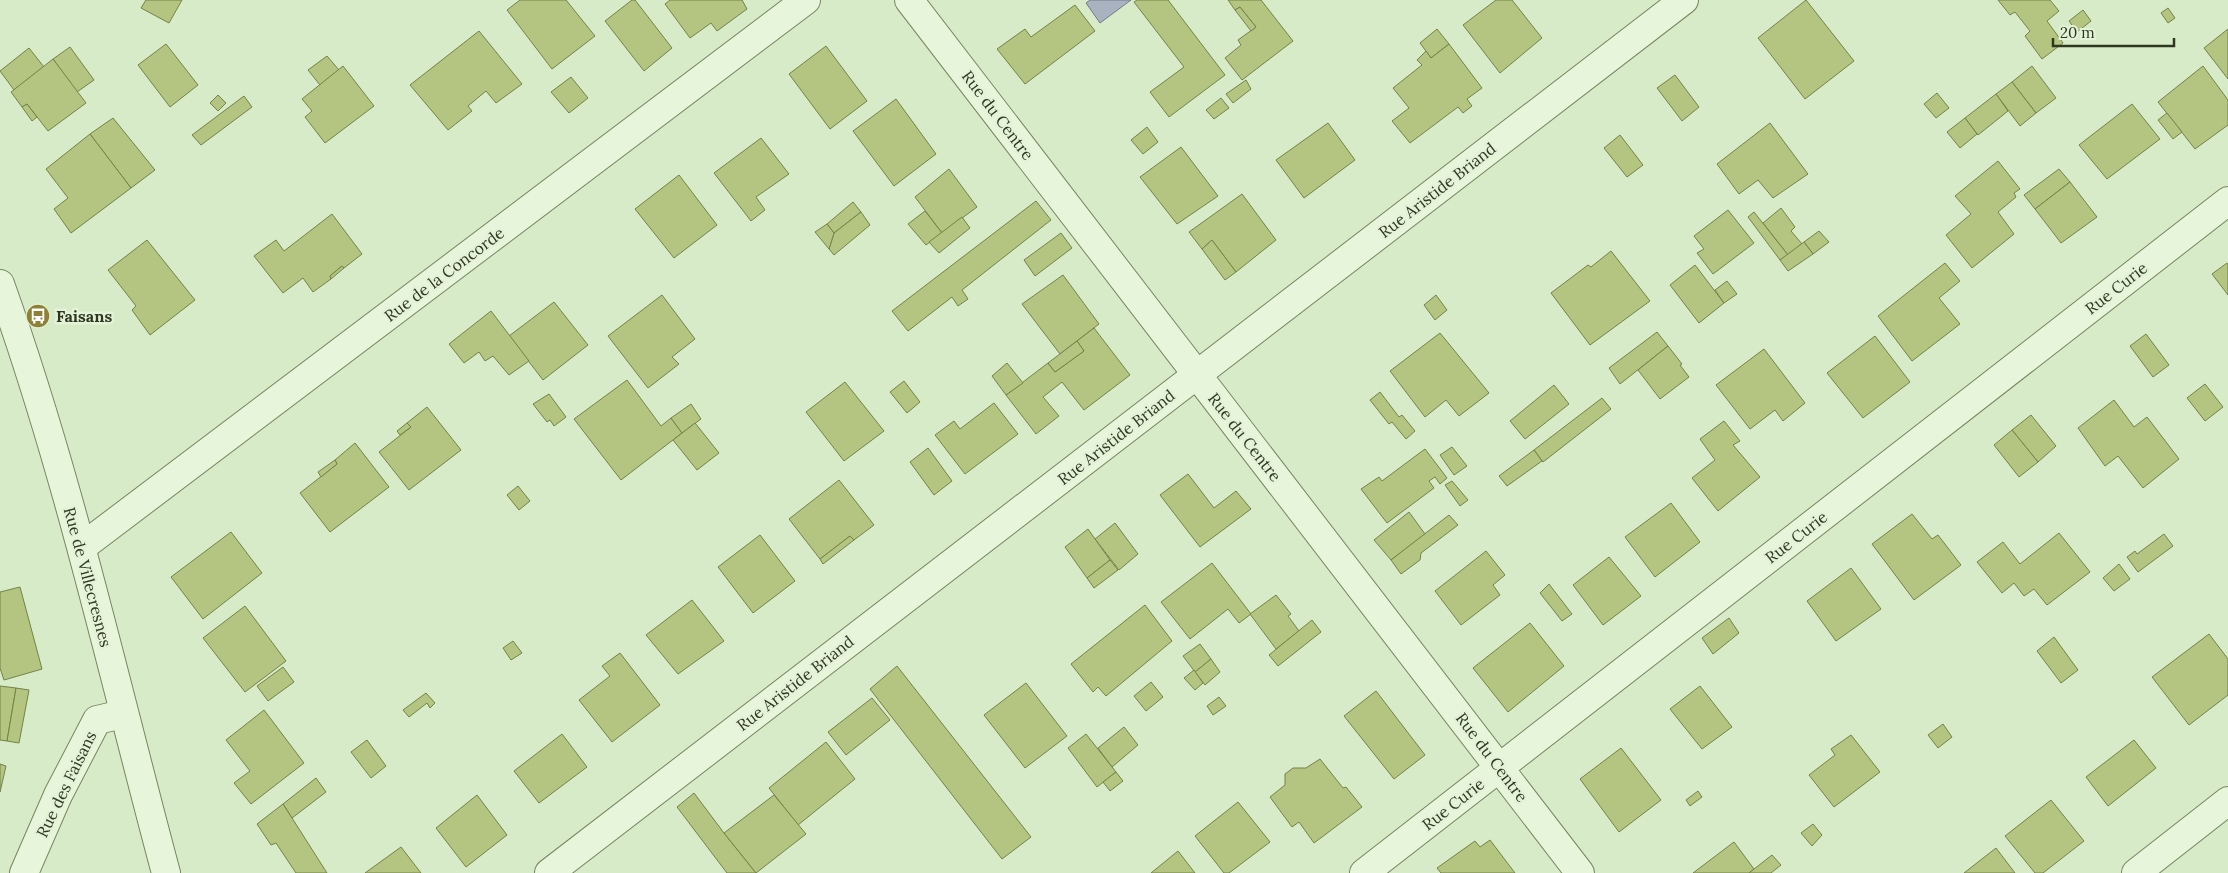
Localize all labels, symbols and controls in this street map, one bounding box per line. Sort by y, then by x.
scale bar [2053,15,2174,47]
text: 20 m [2060,23,2095,42]
street label: Rue du Centre [958,66,1038,164]
street label: Rue Aristide Briand [1374,138,1500,242]
street label: Rue de la Concorde [380,222,508,326]
street label: Rue Curie [2081,257,2151,318]
bus stop icon: Faisans [25,303,51,329]
place label: Faisans [56,306,112,326]
street label: Rue Aristide Briand [1053,385,1179,489]
street label: Rue du Centre [1204,389,1286,486]
street label: Rue de Villecresnes [60,505,116,649]
street label: Rue Curie [1761,506,1831,567]
street label: Rue Aristide Briand [732,631,858,735]
street label: Rue du Centre [1452,708,1532,806]
street label: Rue des Faisans [32,727,100,841]
street label: Rue Curie [1418,773,1488,834]

